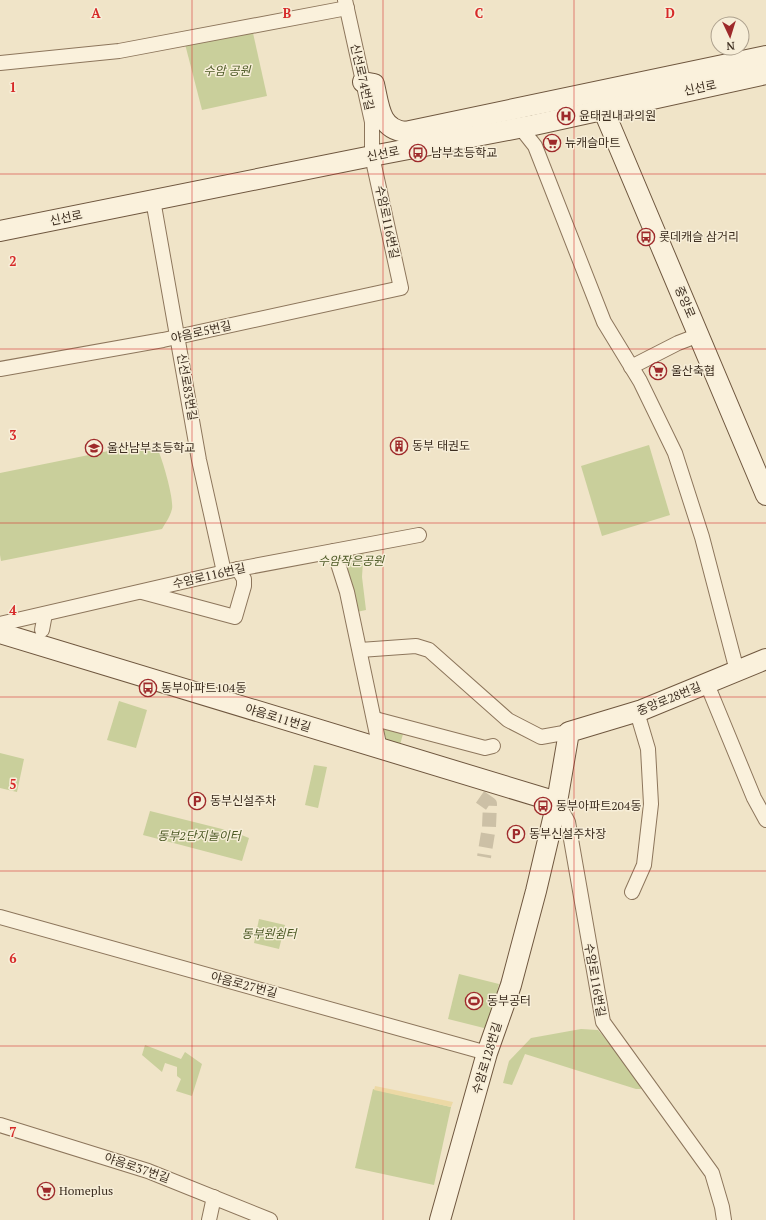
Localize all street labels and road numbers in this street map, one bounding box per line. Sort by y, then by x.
street label: 신선로74번길 [348,42,377,112]
street label: 신선로 [682,77,718,98]
street label: 신선로 [365,143,401,164]
street label: 수암로116번길 [372,184,403,260]
street label: 신선로 [48,207,84,228]
street label: 중앙로 [672,284,699,320]
street label: 야음로5번길 [169,317,233,346]
street label: 신선로83번길 [174,352,201,422]
street label: 수암로116번길 [171,560,247,591]
street label: 중앙로28번길 [634,679,703,718]
street label: 야음로11번길 [243,700,313,735]
street label: 수암로116번길 [582,942,609,1018]
street label: 야음로27번길 [209,968,279,1001]
street label: 수암로128번길 [468,1020,505,1096]
street label: 야음로37번길 [103,1149,172,1186]

